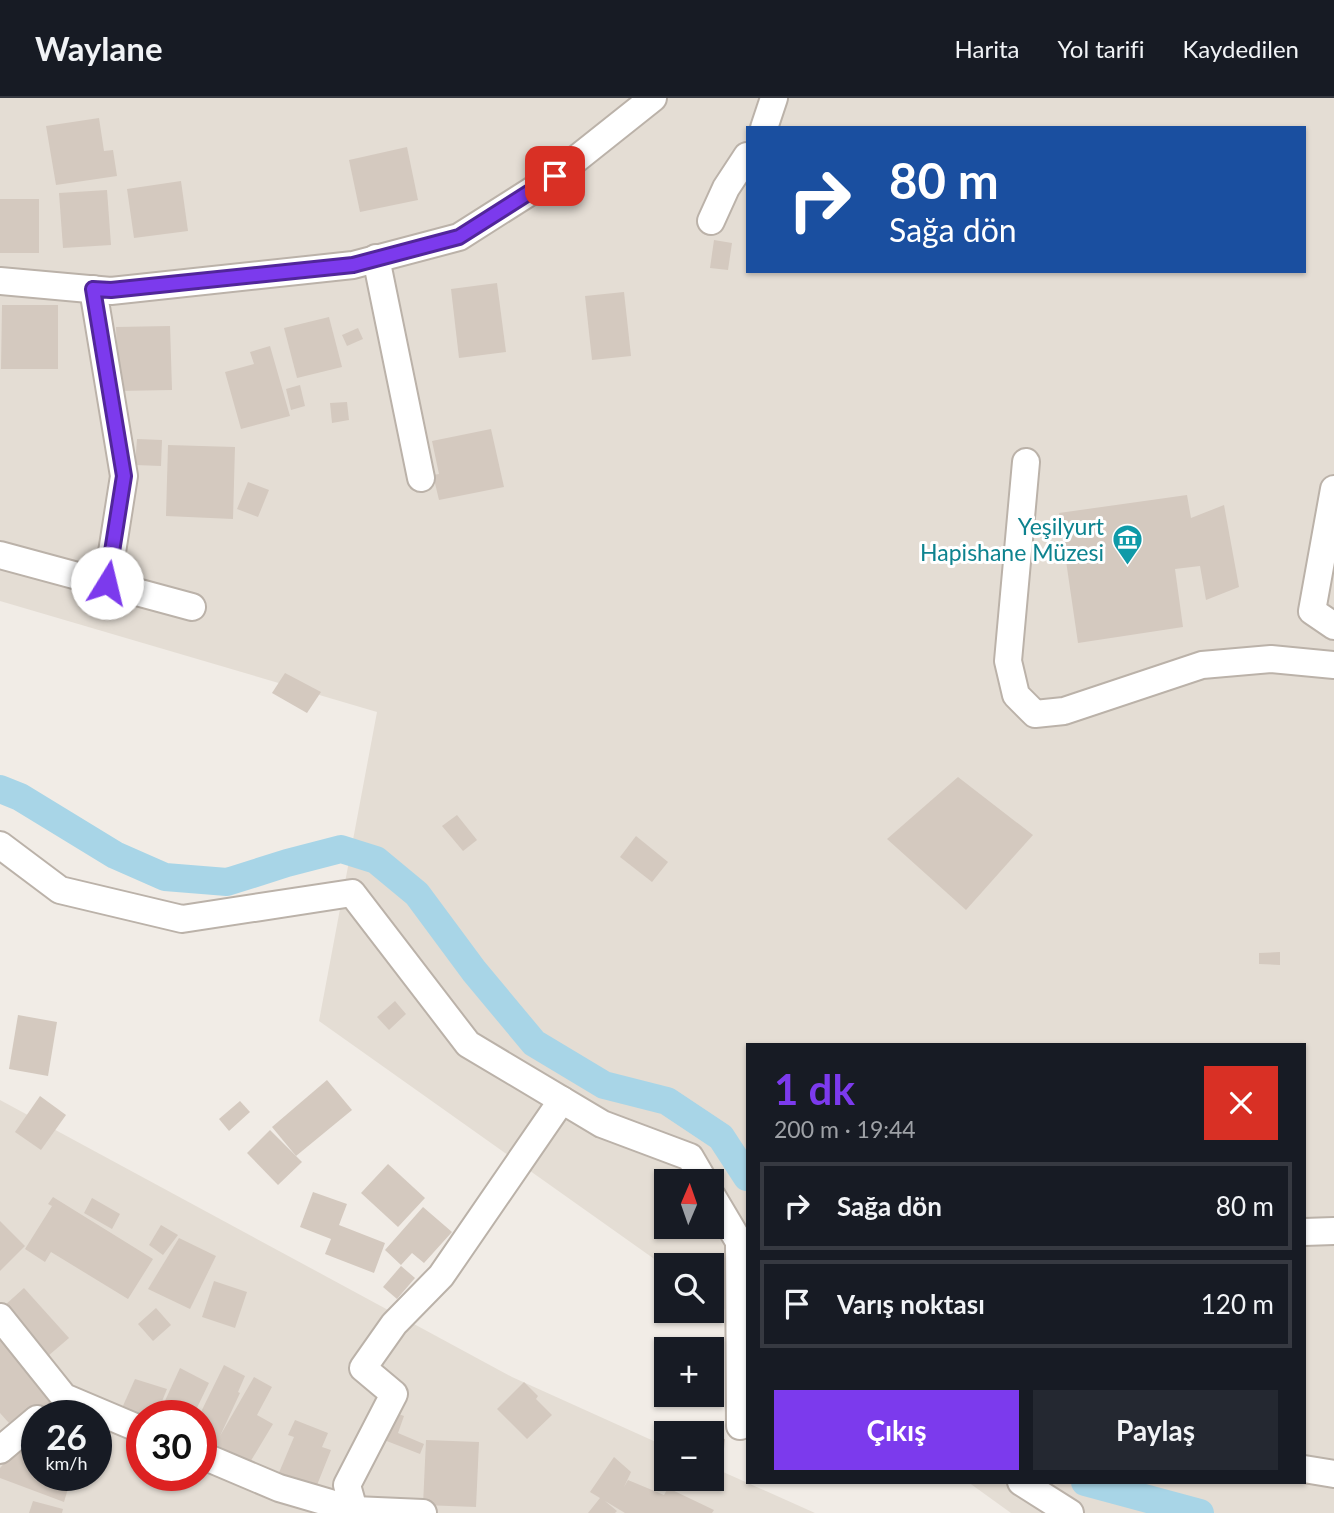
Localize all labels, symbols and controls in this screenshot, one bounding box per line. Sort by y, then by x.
text: Waylane [35,28,163,68]
text: Harita [955,34,1019,63]
text: Yol tarifi [1057,34,1144,63]
text: Kaydedilen [1182,34,1299,63]
pin [525,146,585,206]
text: 80 m [889,151,999,209]
icon: right [774,154,865,245]
icon: arrive [536,157,574,195]
text: Sağa dön [889,210,1017,249]
place label: Yeşilyurt Hapishane Müzesi [920,512,1105,566]
museum icon: Yeşilyurt Hapishane Müzesi [1110,523,1144,567]
position arrow [70,546,144,620]
text: 1 dk [774,1064,855,1114]
button: close [1204,1066,1278,1140]
text: 200 m · 19:44 [774,1115,916,1143]
north arrow [654,1169,724,1239]
map controls [654,1169,724,1491]
icon: right [778,1187,816,1225]
text: Sağa dön [837,1190,942,1222]
text: 80 m [1216,1190,1274,1222]
button: search [654,1253,724,1323]
icon: arrive [778,1285,816,1323]
text: Varış noktası [837,1288,985,1320]
text: 120 m [1201,1288,1274,1320]
button: + [654,1337,724,1407]
button: Çıkış [774,1390,1019,1470]
button: Paylaş [1033,1390,1278,1470]
speed limit sign: 30 [126,1400,217,1491]
text: 26 [46,1415,87,1457]
button: − [654,1421,724,1491]
text: km/h [45,1452,88,1474]

